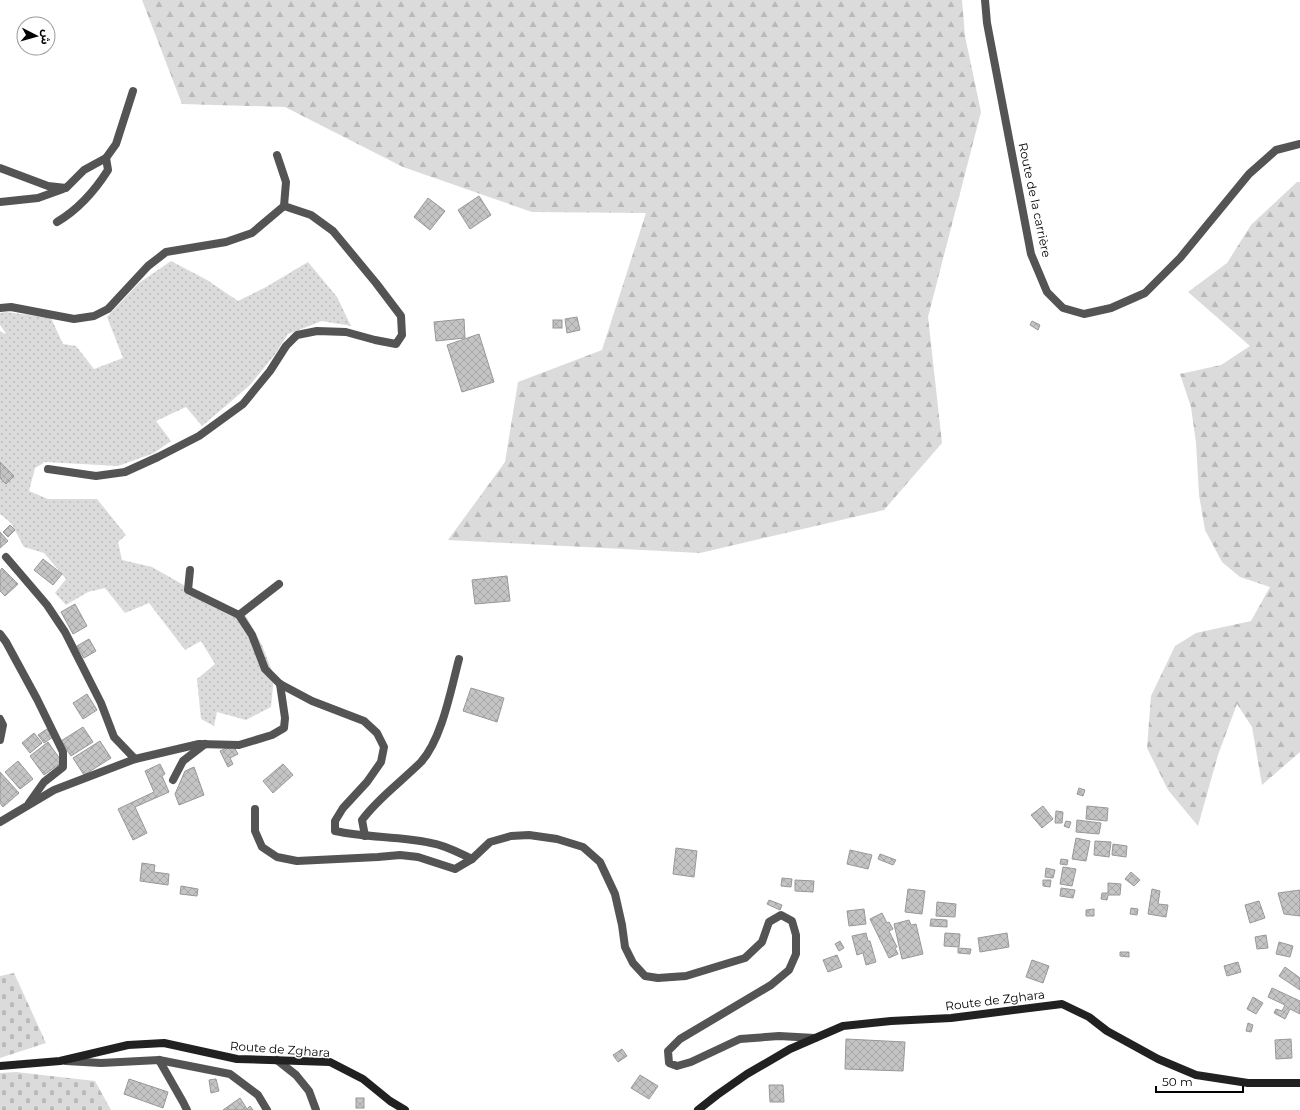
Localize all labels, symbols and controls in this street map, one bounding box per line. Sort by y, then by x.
north arrow [16,16,56,56]
text: ش [38,29,54,45]
street label: Route de la carrière [1016,141,1054,259]
street label: Route de Zghara [944,986,1046,1014]
street label: Route de Zghara [229,1038,331,1060]
scale bar [1156,1068,1243,1094]
text: 50 m [1162,1074,1193,1089]

